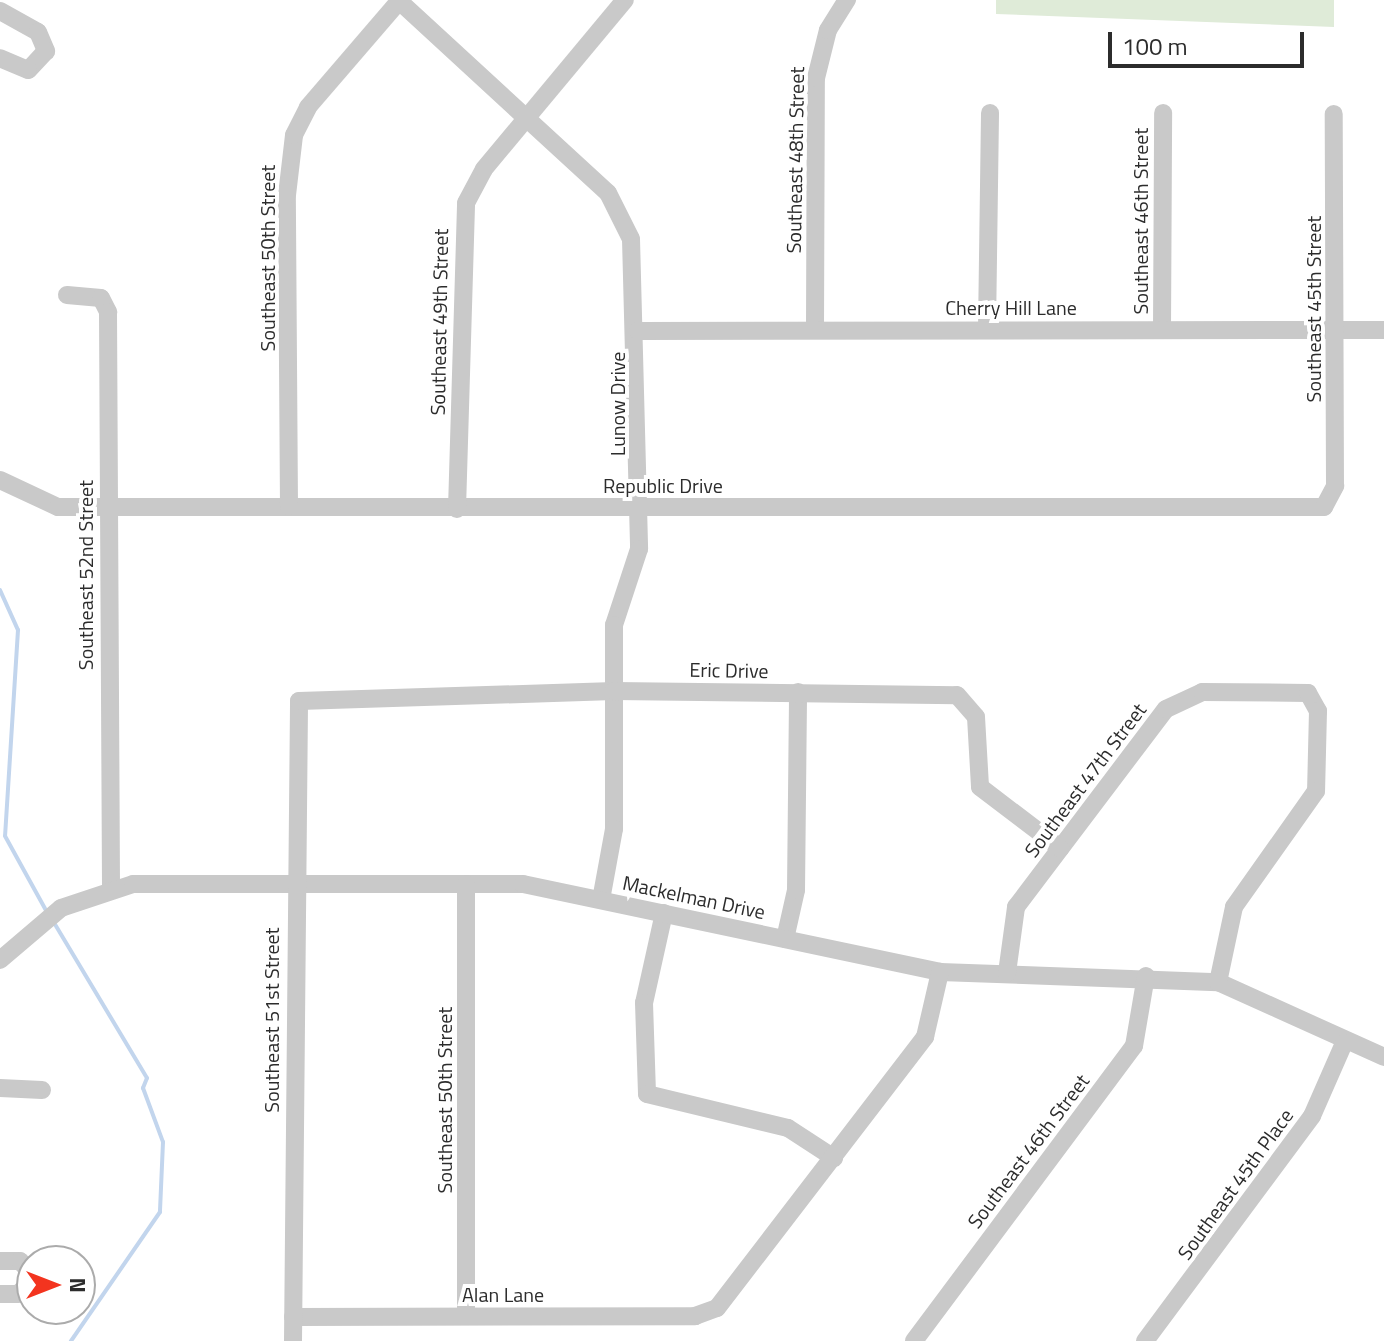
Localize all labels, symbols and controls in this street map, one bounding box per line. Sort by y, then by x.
scale bar [1112,16,1308,66]
text: 100 m [1122,28,1188,64]
street label: Southeast 48th Street [781,66,809,254]
street label: Southeast 46th Street [1128,128,1152,314]
street label: Southeast 50th Street [255,165,279,351]
street label: Southeast 45th Street [1301,216,1325,402]
street label: Southeast 49th Street [425,228,453,416]
street label: Cherry Hill Lane [945,295,1077,319]
street label: Lunow Drive [605,352,629,456]
street label: Republic Drive [603,473,723,497]
street label: Southeast 52nd Street [73,480,97,670]
street label: Eric Drive [689,657,769,683]
street label: Southeast 47th Street [1019,698,1151,862]
street label: Mackelman Drive [620,870,768,924]
street label: Southeast 51st Street [259,927,283,1113]
street label: Southeast 50th Street [432,1007,456,1193]
street label: Southeast 46th Street [962,1069,1094,1233]
street label: Southeast 45th Place [1172,1104,1298,1264]
north arrow [16,1245,96,1325]
text: N [61,1277,95,1293]
street label: Alan Lane [462,1282,544,1306]

